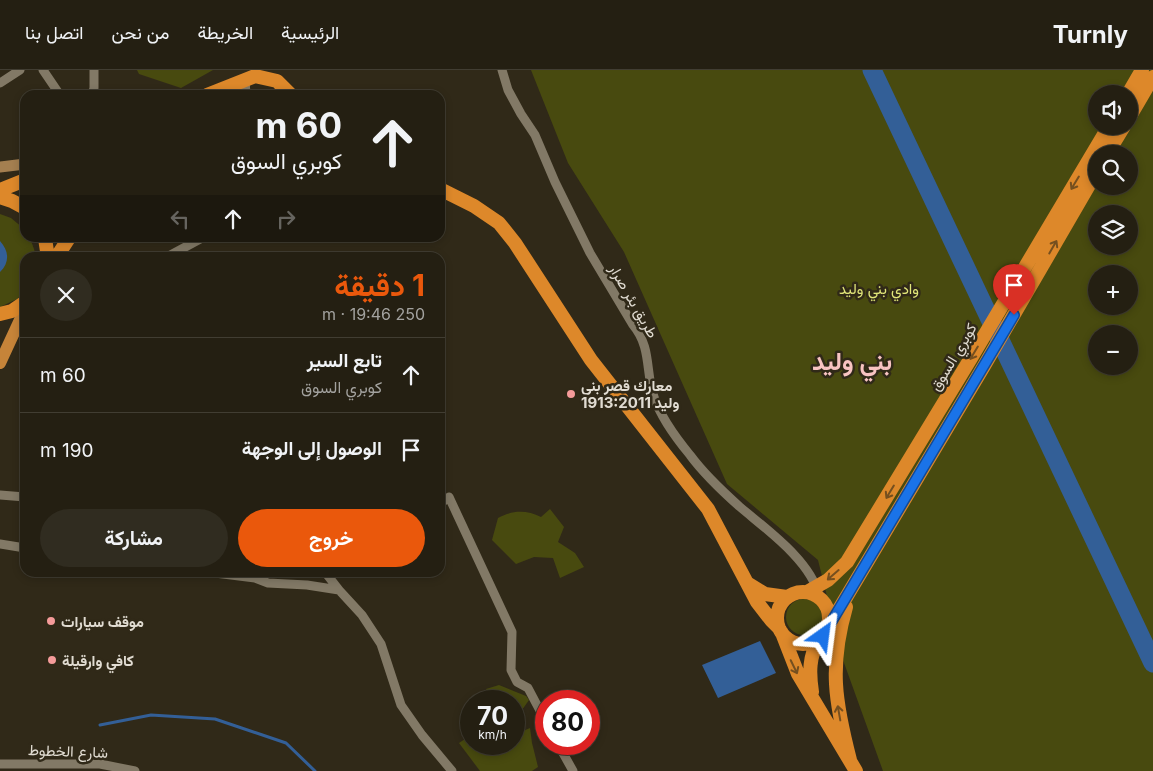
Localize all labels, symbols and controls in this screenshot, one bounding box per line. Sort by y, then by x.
text: Turnly [1053,20,1128,49]
text: اتصل بنا [25,22,83,43]
text: من نحن [111,22,169,43]
text: الخريطة [197,22,253,43]
text: الرئيسية [281,22,339,43]
map controls [1088,85,1138,375]
button: sound [1088,85,1138,135]
text: 60 m [255,104,342,146]
icon: ahead [360,110,425,175]
button: search [1088,145,1138,195]
text: كوبري السوق [231,148,342,174]
one-way arrow [1069,176,1079,190]
icon: left [166,205,194,233]
icon: ahead [219,205,247,233]
icon: right [272,205,300,233]
button: layers [1088,205,1138,255]
one-way arrow [1049,240,1059,254]
street label: طريق بئر صرار [604,260,663,342]
pin [993,264,1035,315]
button: + [1088,265,1138,315]
text: 1 دقيقة [334,267,425,303]
button: close [40,269,92,321]
icon: arrive [1000,271,1028,299]
park label: وادي بني وليد [839,279,919,302]
text: 250 m · 19:46 [322,304,425,324]
street label: كوبري السوق [925,319,984,396]
button: − [1088,325,1138,375]
district label: بني وليد [812,346,892,382]
one-way arrow [968,346,978,360]
text: تابع السير [307,349,382,372]
icon: ahead [397,361,425,389]
text: 60 m [40,364,86,387]
place label: معارك قصر بني وليد 1913:2011 [581,376,680,412]
text: كوبري السوق [301,377,382,397]
marker: معارك قصر بني وليد 1913:2011 [565,388,577,400]
icon: arrive [397,436,425,464]
text: الوصول إلى الوجهة [242,437,382,460]
text: 190 m [40,439,94,462]
one-way arrow [884,484,894,498]
button: مشاركة [40,509,228,567]
button: خروج [238,509,425,567]
one-way arrow [827,570,840,581]
position arrow [796,609,848,661]
place label: موقف سيارات [61,612,144,631]
marker: موقف سيارات [45,615,57,627]
place label: كافي وارقيلة [62,651,134,674]
marker: كافي وارقيلة [46,654,58,666]
one-way arrow [790,659,800,674]
speed limit sign: 80 [535,690,600,755]
text: 70 [477,701,508,731]
one-way arrow [834,705,844,721]
text: km/h [478,727,507,742]
street label: شارع الخطوط [27,740,109,764]

